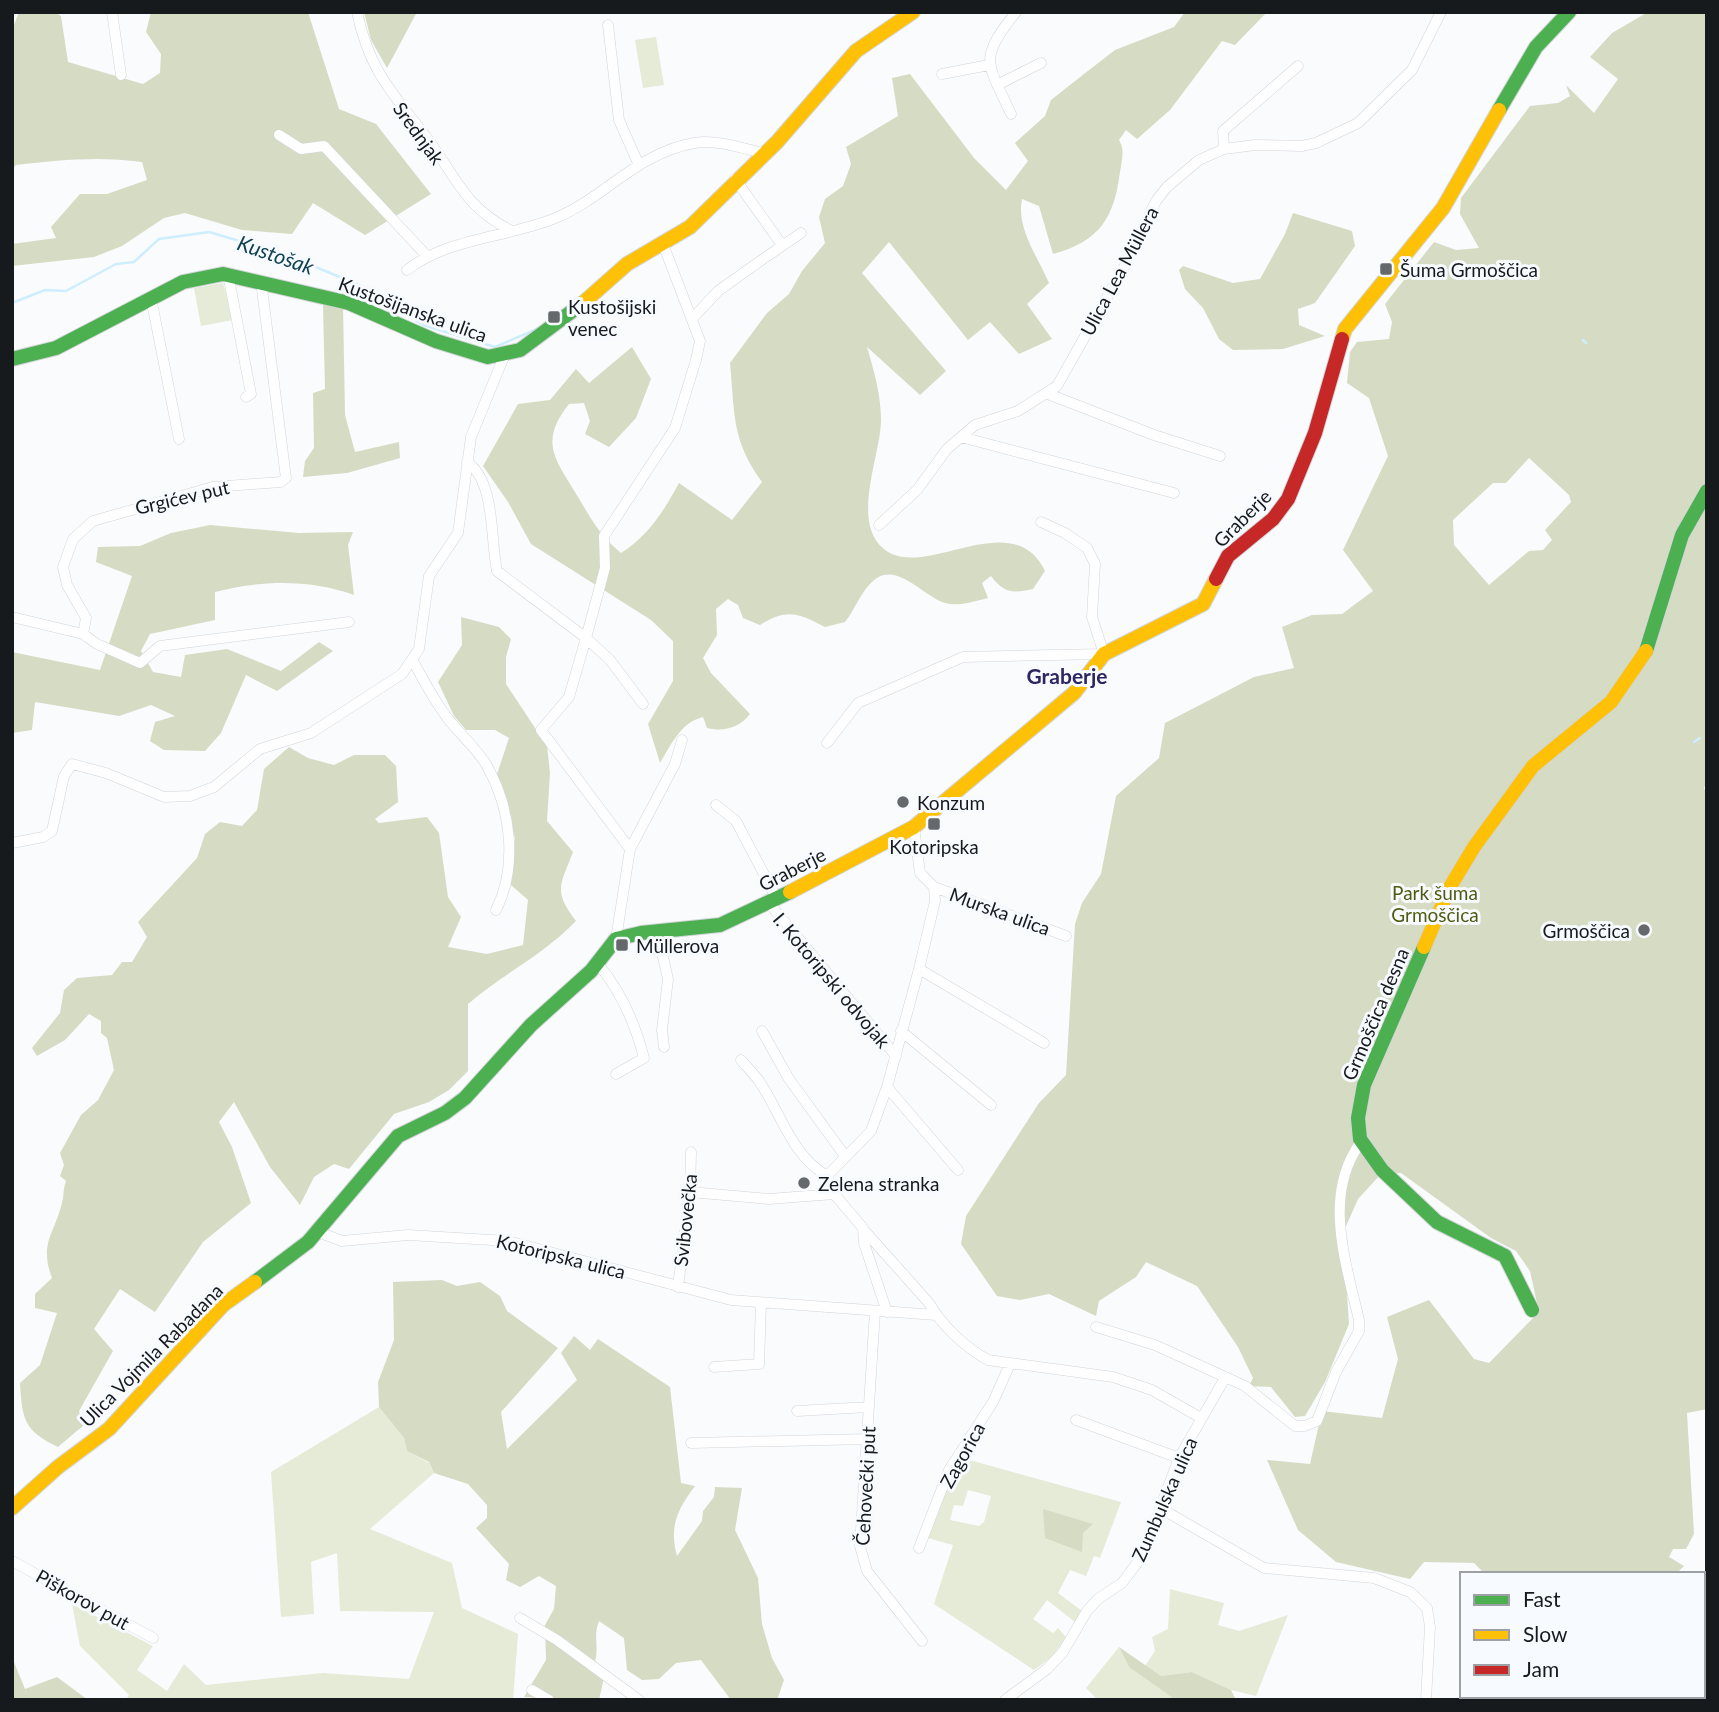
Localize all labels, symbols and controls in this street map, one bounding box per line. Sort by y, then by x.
street label: Srednjak [389,97,450,169]
street label: Ulica Lea Müllera [1075,203,1163,339]
water label: Kustošak [235,229,318,279]
place label: Šuma Grmoščica [1400,258,1538,281]
marker: Šuma Grmoščica [1378,261,1394,277]
street label: Kustošijanska ulica [336,271,490,347]
place label: Kustošijski venec [568,295,656,340]
marker: Kustošijski venec [546,309,562,325]
street label: Grgićev put [133,475,231,519]
street label: Graberje [1208,484,1276,552]
district label: Graberje [1027,663,1107,688]
place label: Konzum [917,791,985,814]
marker: Konzum [895,794,911,810]
marker: Kotoripska [926,816,942,832]
place label: Kotoripska [889,835,979,858]
street label: Graberje [755,842,829,896]
park label: Park šuma Grmoščica [1391,881,1479,926]
street label: Murska ulica [947,882,1053,940]
street label: I. Kotoripski odvojak [769,908,896,1053]
place label: Grmoščica [1543,919,1630,942]
marker: Grmoščica [1636,922,1652,938]
place label: Müllerova [636,934,719,957]
marker: Müllerova [614,937,630,953]
street label: Grmoščica desna [1337,945,1413,1083]
place label: Zelena stranka [818,1172,939,1195]
street label: Svibovečka [669,1173,701,1267]
marker: Zelena stranka [796,1175,812,1191]
street label: Kotoripska ulica [494,1229,628,1283]
street label: Ulica Vojmila Rabadana [75,1279,227,1431]
street label: Zagorica [935,1418,989,1492]
street label: Čehovečki put [850,1426,880,1546]
street label: Zumbulska ulica [1126,1433,1202,1565]
street label: Piškorov put [32,1564,134,1634]
legend [1460,1572,1705,1698]
text: Fast [1523,1586,1561,1611]
text: Slow [1523,1621,1568,1646]
text: Jam [1523,1656,1559,1681]

